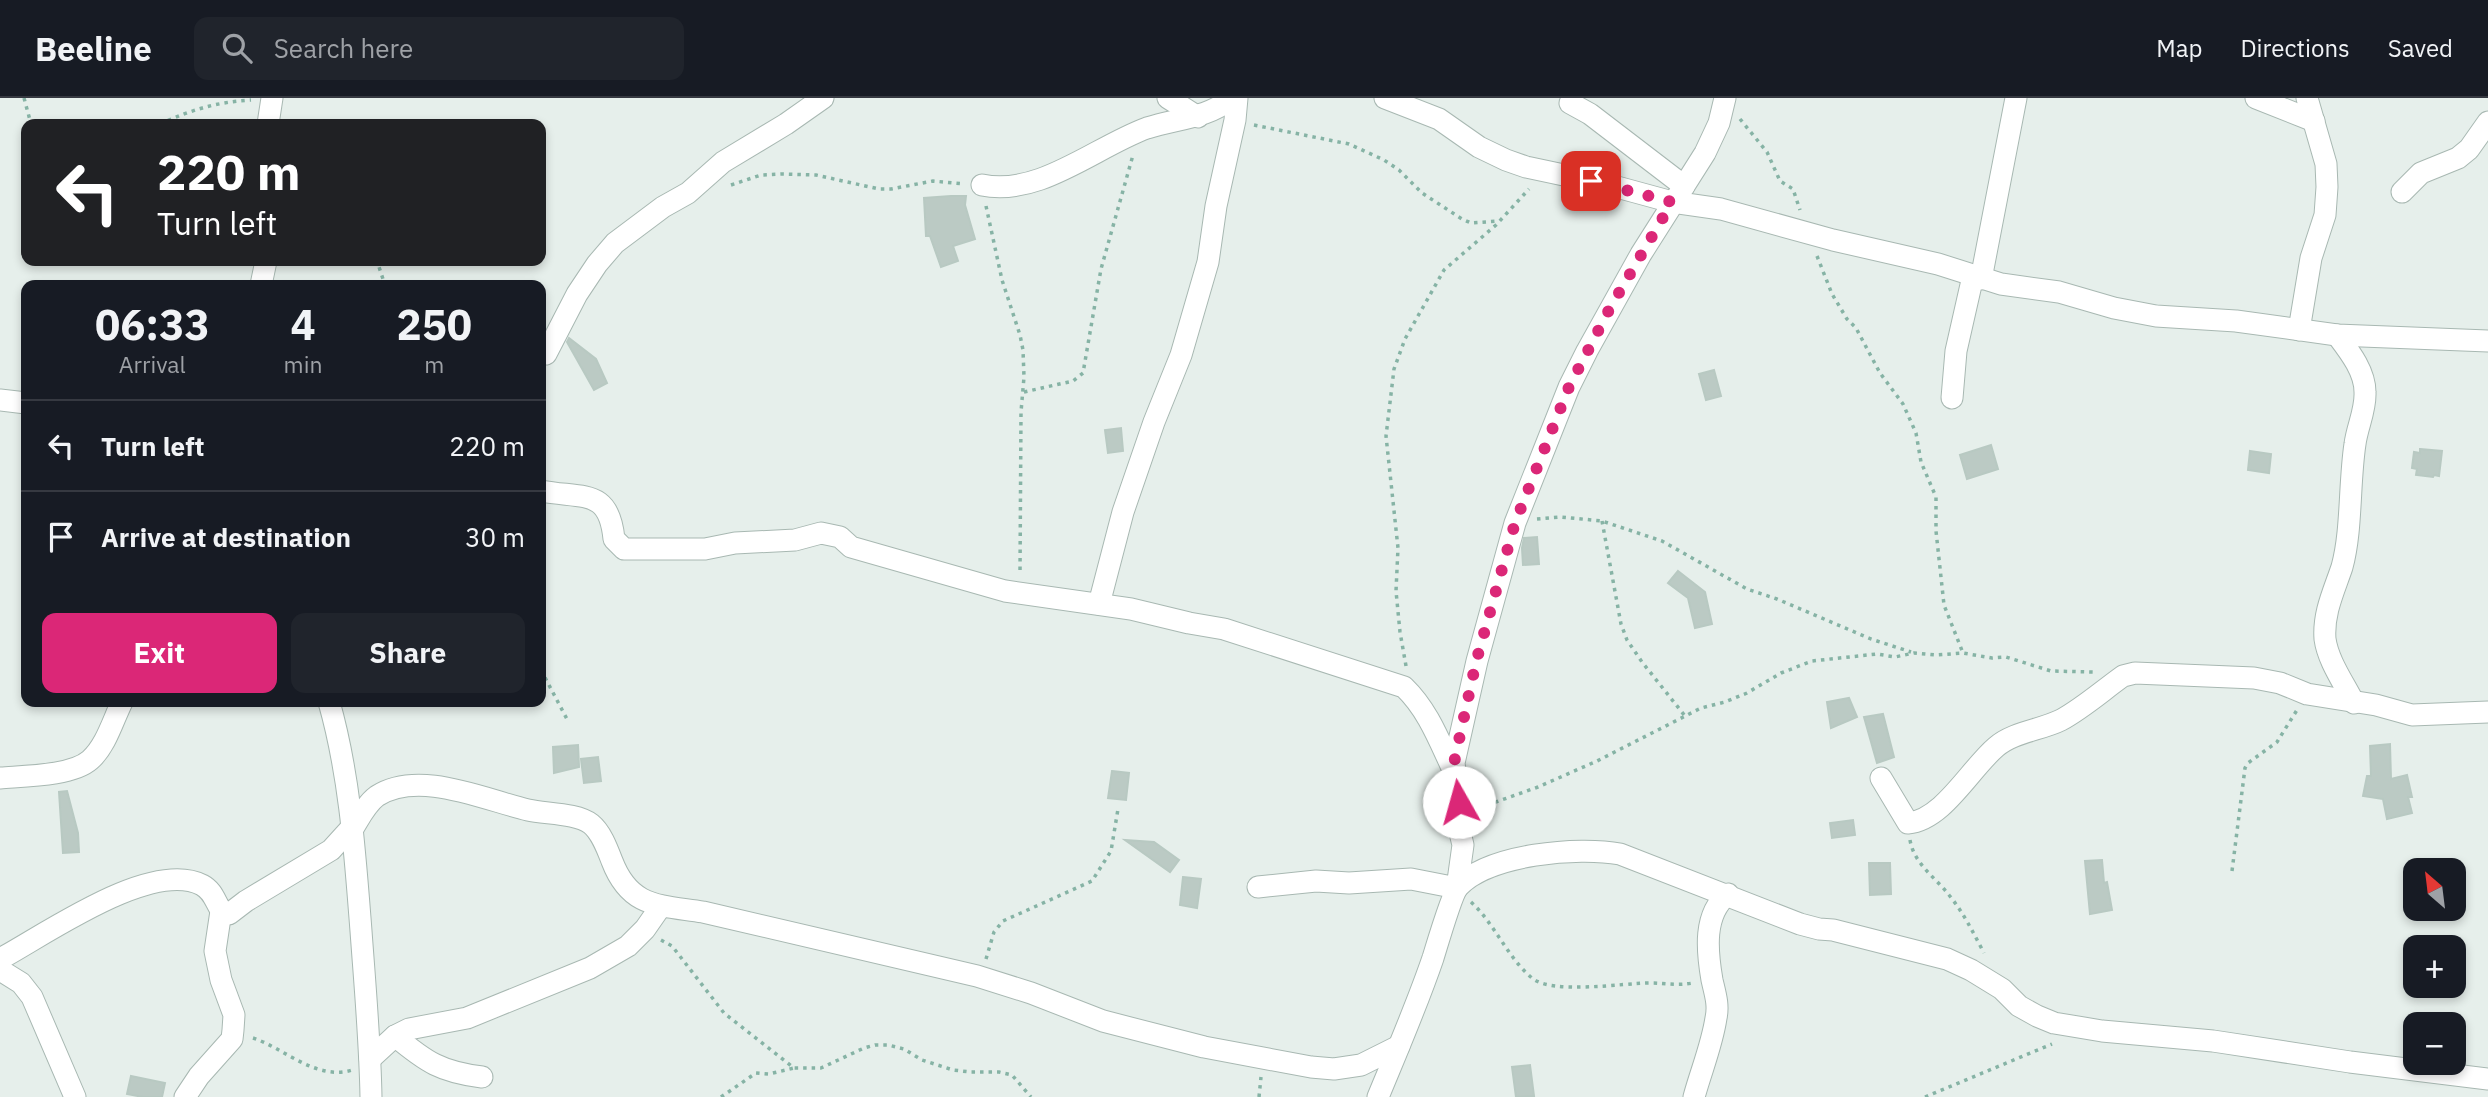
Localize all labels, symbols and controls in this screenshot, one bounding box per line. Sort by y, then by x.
search box [194,17,684,80]
text: Beeline [35,27,152,70]
icon: search [218,29,256,67]
text: Search here [274,31,413,65]
text: Map [2156,32,2202,64]
text: Directions [2240,32,2350,64]
text: Saved [2388,32,2453,64]
text: 220 m [157,140,301,203]
icon: left [42,147,133,238]
pin [1561,151,1621,211]
icon: arrive [1572,162,1610,200]
text: Turn left [157,202,277,244]
text: 06:33 [95,297,210,352]
text: 4 [290,297,316,352]
text: 250 [396,297,472,352]
text: Arrival [119,349,186,379]
text: min [284,349,322,379]
text: m [424,349,444,379]
icon: left [42,427,80,465]
text: Turn left [101,429,204,463]
text: 220 m [449,429,525,463]
icon: arrive [42,518,80,556]
text: Arrive at destination [101,520,351,554]
text: 30 m [465,520,525,554]
button: Exit [42,613,277,693]
button: Share [291,613,525,693]
position arrow [1422,765,1496,839]
north arrow [2403,858,2466,920]
map controls [2403,858,2466,1075]
button: + [2403,935,2466,998]
button: − [2403,1012,2466,1075]

